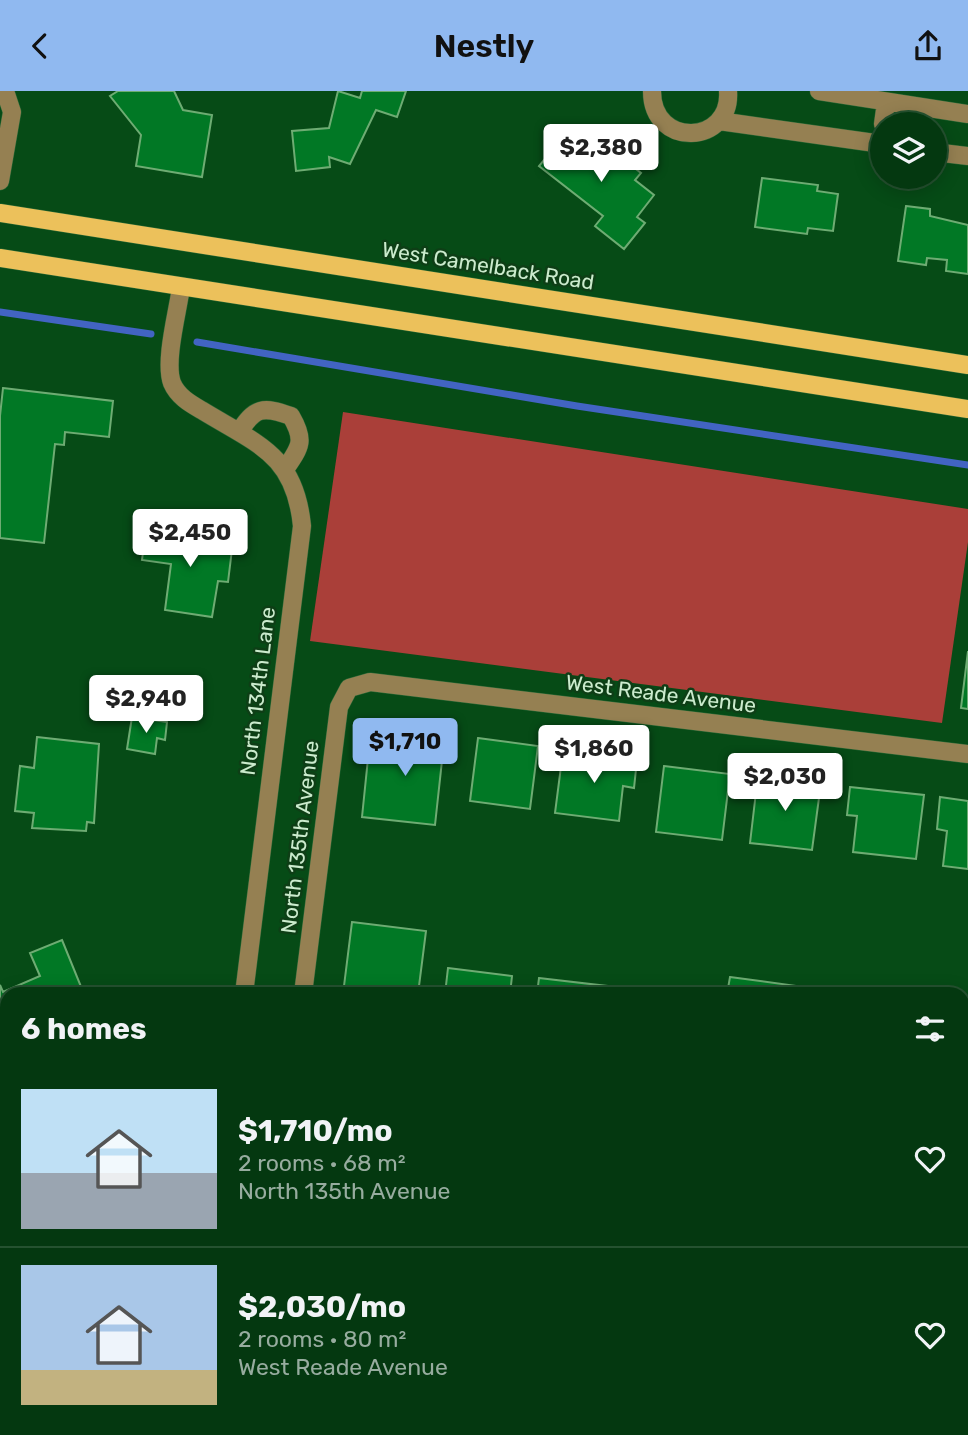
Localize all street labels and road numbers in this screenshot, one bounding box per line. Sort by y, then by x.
street label: West Camelback Road [380,236,596,295]
street label: North 134th Lane [235,605,280,777]
street label: West Reade Avenue [564,669,758,718]
street label: North 135th Avenue [275,739,324,935]

